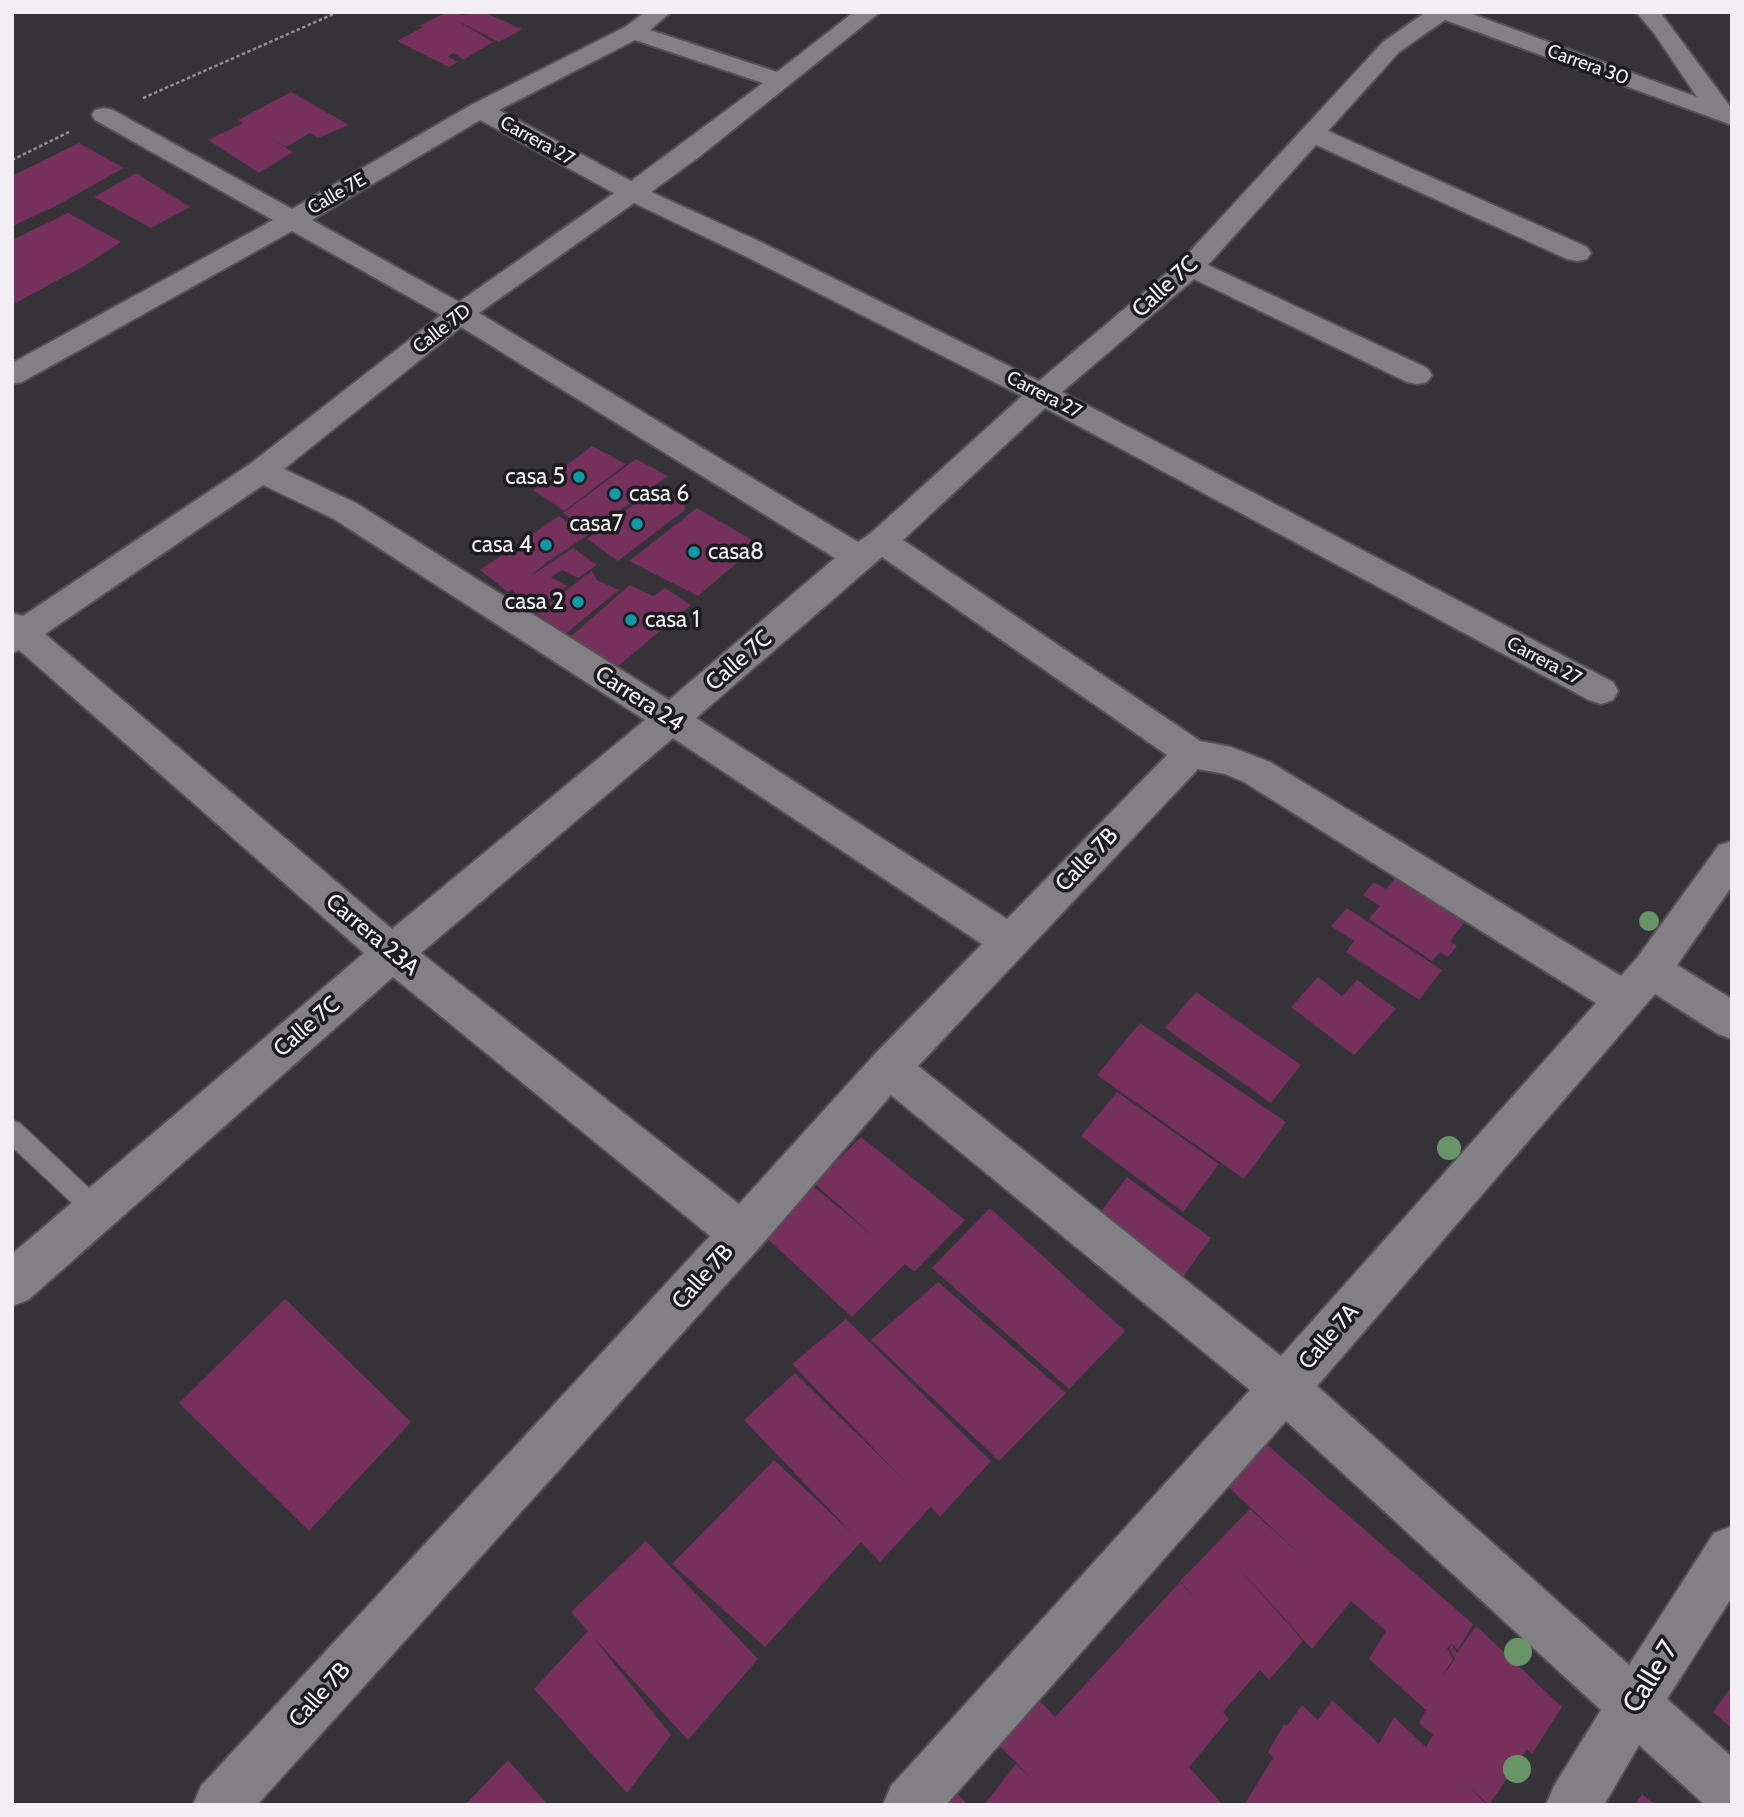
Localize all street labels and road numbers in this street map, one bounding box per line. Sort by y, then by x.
street label: Carrera 30 [1544,40,1632,90]
street label: Carrera 27 [496,111,578,171]
street label: Calle 7E [304,168,370,220]
street label: Calle 7C [1127,251,1203,323]
street label: Calle 7D [409,299,475,359]
street label: Carrera 27 [1003,366,1085,424]
street label: Calle 7C [700,625,778,697]
street label: Carrera 27 [1503,632,1585,690]
street label: Carrera 24 [590,660,688,738]
street label: Calle 7B [1050,822,1124,898]
street label: Carrera 23A [320,888,424,982]
street label: Calle 7C [268,991,346,1063]
street label: Calle 7B [667,1239,739,1315]
street label: Calle 7A [1293,1299,1365,1375]
street label: Calle 7 [1616,1635,1686,1719]
street label: Calle 7B [284,1657,356,1733]

